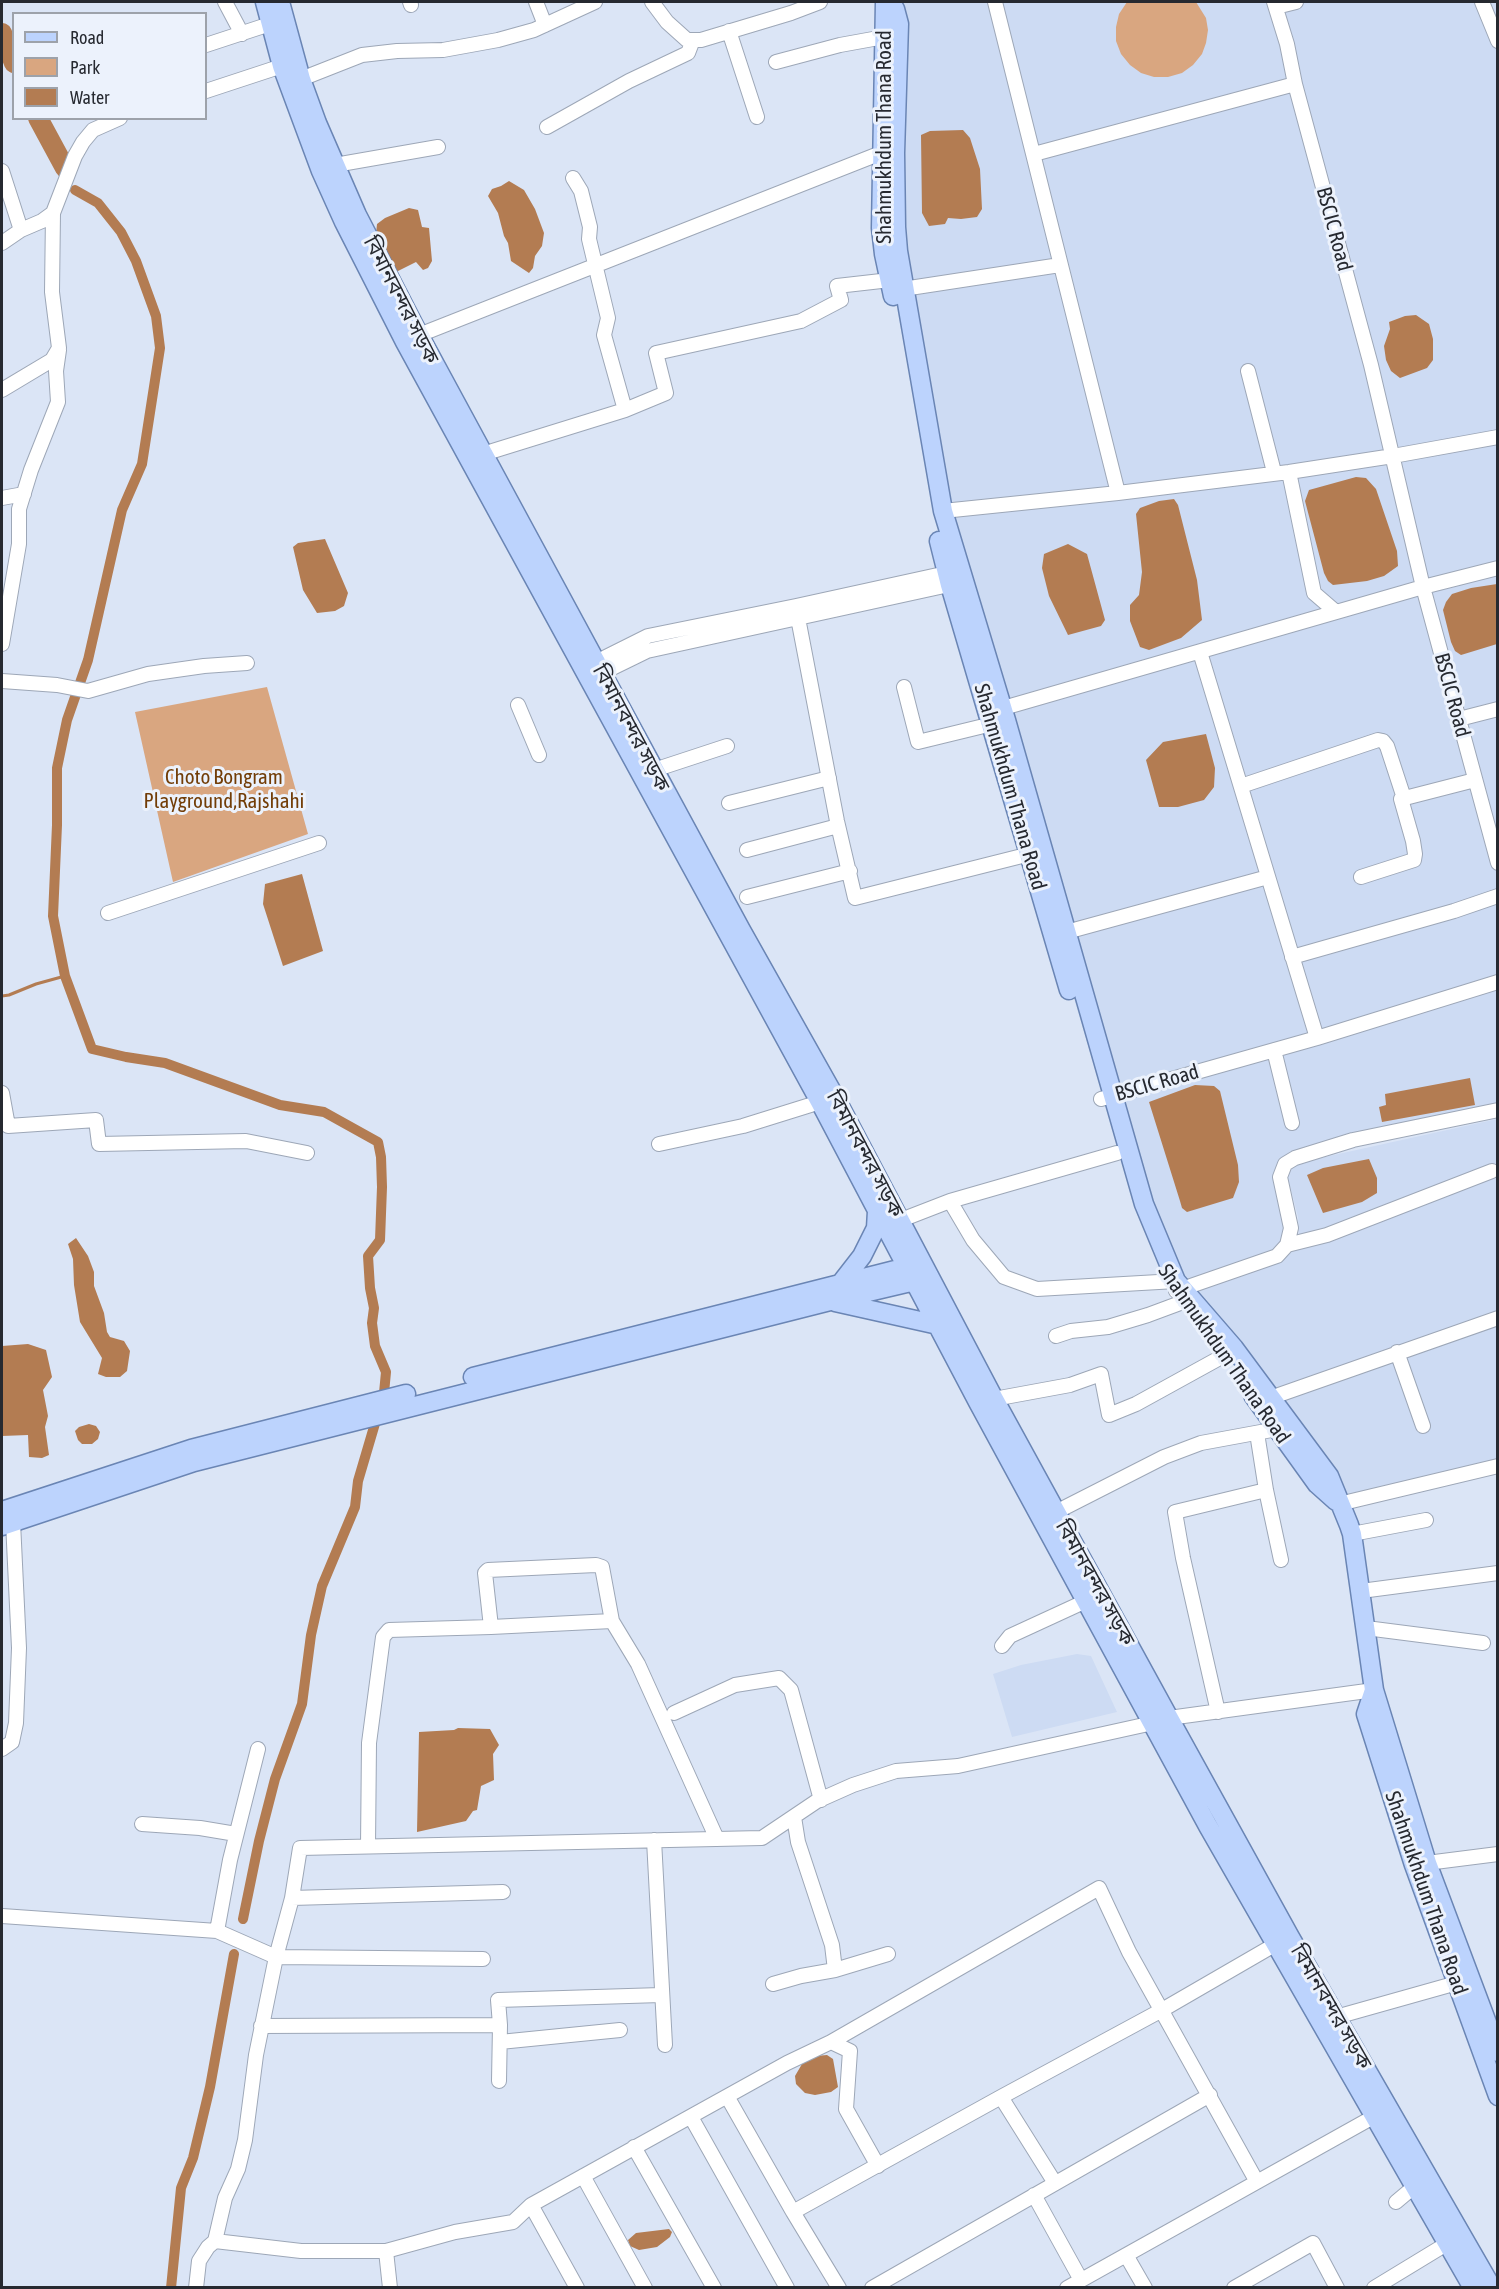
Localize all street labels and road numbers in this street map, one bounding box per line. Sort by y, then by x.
street label: Shahmukhdum Thana Road [871,30,897,244]
street label: BSCIC Road [1311,184,1357,274]
street label: বিমানবন্দর সড়ক [358,232,444,368]
street label: BSCIC Road [1429,650,1475,740]
street label: বিমানবন্দর সড়ক [587,660,675,796]
street label: Shahmukhdum Thana Road [968,681,1052,893]
street label: BSCIC Road [1112,1059,1202,1107]
street label: বিমানবন্দর সড়ক [821,1086,909,1222]
street label: Shahmukhdum Thana Road [1152,1259,1296,1449]
street label: বিমানবন্দর সড়ক [1050,1516,1140,1650]
street label: Shahmukhdum Thana Road [1379,1788,1473,1998]
street label: বিমানবন্দর সড়ক [1285,1940,1377,2074]

